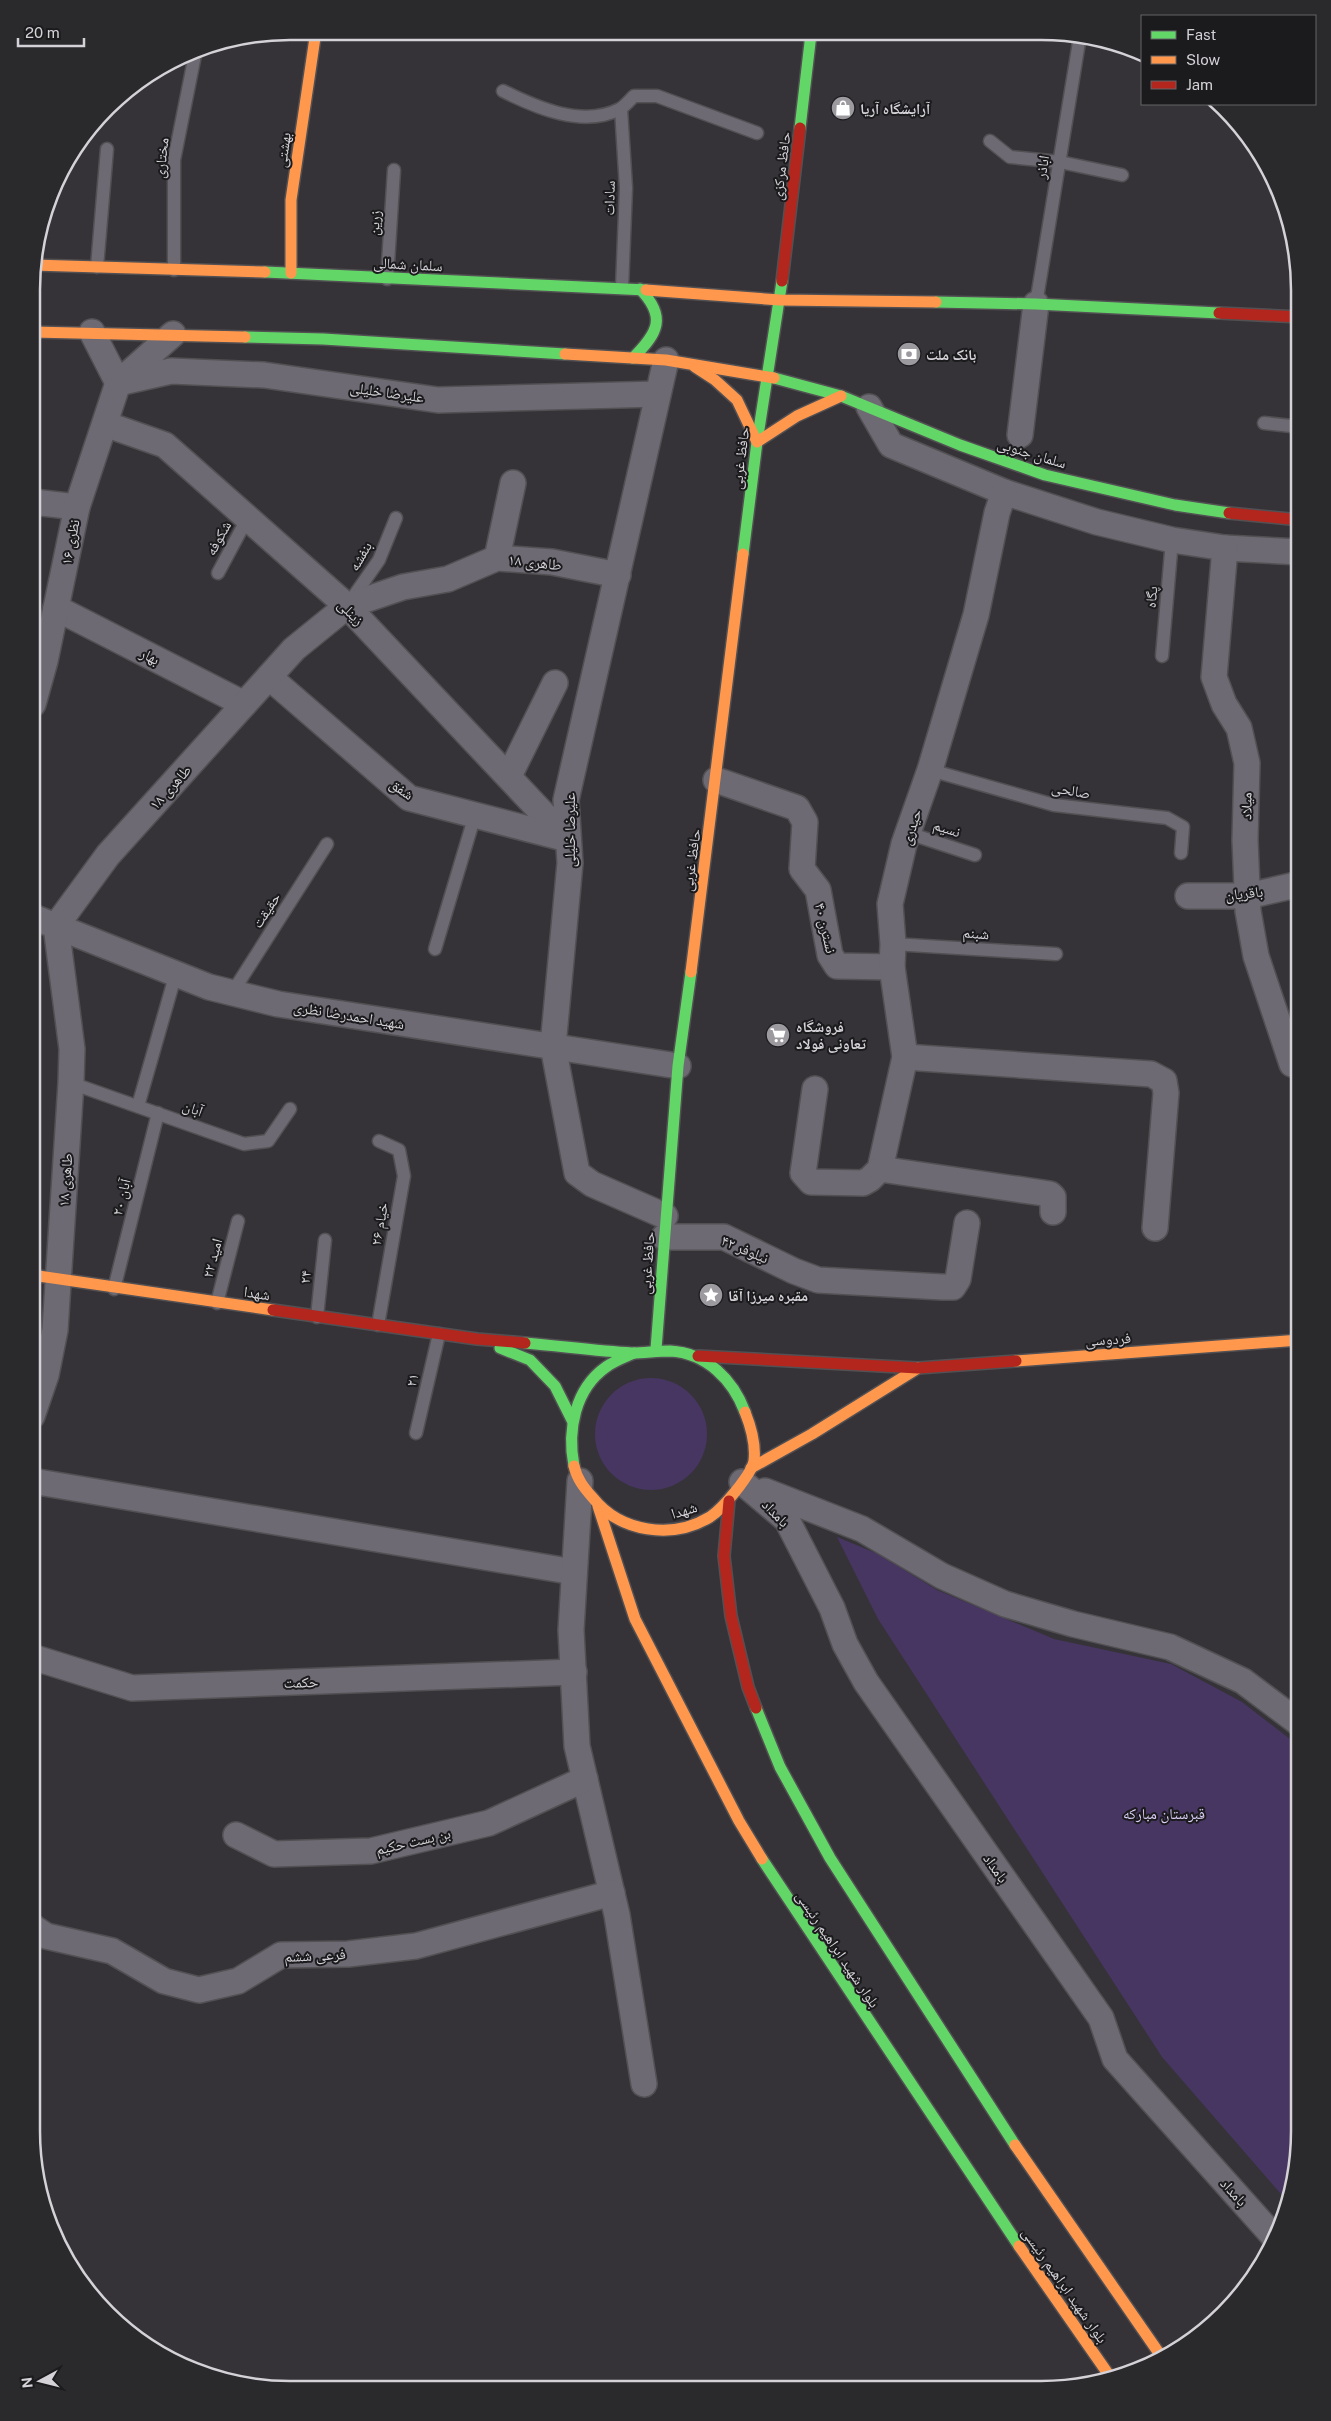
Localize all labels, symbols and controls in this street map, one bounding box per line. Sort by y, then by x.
scale bar [18,15,84,47]
legend [1141,15,1316,105]
text: 20 m [25,24,60,41]
text: Fast [1186,26,1216,43]
text: Slow [1186,51,1221,68]
text: Jam [1186,76,1213,93]
shop icon: آرایشگاه آریا [830,95,856,121]
place label: آرایشگاه آریا [860,100,931,117]
street label: حافظ مرکزی [768,130,796,202]
street label: بهشتی [272,131,296,169]
street label: مختاری [150,137,174,180]
street label: اباذر [1032,154,1053,181]
street label: سادات [600,180,618,216]
street label: زرین [365,209,385,236]
street label: سلمان شمالی [373,254,443,276]
bank icon: بانک ملت [896,341,922,367]
place label: بانک ملت [926,346,977,363]
street label: علیرضا خلیلی [349,378,426,408]
street label: حافظ غربی [728,425,754,491]
street label: سلمان جنوبی [995,434,1069,474]
street label: نظری ۱۶ [57,518,85,567]
street label: شکوفه [202,518,235,559]
street label: بنفشه [345,538,376,574]
street label: طاهری ۱۸ [507,551,563,575]
street label: پگاه [1142,585,1162,609]
street label: زینلی [333,596,368,630]
street label: بهار [136,644,163,669]
street label: طاهری ۱۸ [146,761,196,814]
street label: شفق [386,775,417,805]
street label: صالحی [1050,778,1092,804]
street label: علیرضا خلیلی [561,792,580,867]
street label: میلاد [1237,792,1255,820]
street label: حیدری [897,806,927,848]
street label: نسیم [931,816,963,842]
street label: حافظ غربی [678,827,706,893]
street label: باقریان [1224,883,1264,905]
street label: حقیقت [248,889,284,931]
street label: نسترن ۴۰ [810,901,840,955]
street label: شبنم [962,924,990,944]
street label: شهید احمدرضا نظری [292,998,406,1034]
place label: فروشگاه تعاونی فولاد [796,1018,866,1053]
supermarket icon: فروشگاه تعاونی فولاد [765,1022,791,1048]
street label: آبان [180,1097,207,1122]
street label: طاهری ۱۸ [55,1152,77,1208]
street label: آبان ۲۰ [108,1176,136,1218]
street label: خیام ۲۶ [367,1201,393,1247]
street label: حافظ غربی [636,1231,660,1295]
street label: نیلوفر ۴۲ [718,1231,771,1267]
street label: امید ۲۲ [199,1236,226,1280]
street label: ۲۴ [296,1269,314,1285]
place icon: مقبره میرزا آقا [698,1282,724,1308]
street label: شهدا [243,1283,271,1304]
place label: مقبره میرزا آقا [728,1287,808,1304]
street label: فردوسی [1085,1329,1132,1351]
street label: ۲۱ [402,1372,422,1388]
street label: بامداد [759,1496,793,1531]
street label: شهدا [669,1498,699,1523]
street label: حکمت [283,1673,319,1691]
park label: قبرستان مبارکه [1123,1805,1205,1824]
street label: بن بست حکیم [374,1824,453,1860]
street label: بامداد [980,1850,1012,1886]
street label: بلوار شهید ابراهیم رئیسی [791,1887,883,2012]
street label: فرعی ششم [284,1945,346,1967]
street label: بامداد [1217,2175,1251,2210]
street label: بلوار شهید ابراهیم رئیسی [1017,2224,1111,2347]
north arrow [15,2356,65,2406]
text: N [18,2376,36,2389]

